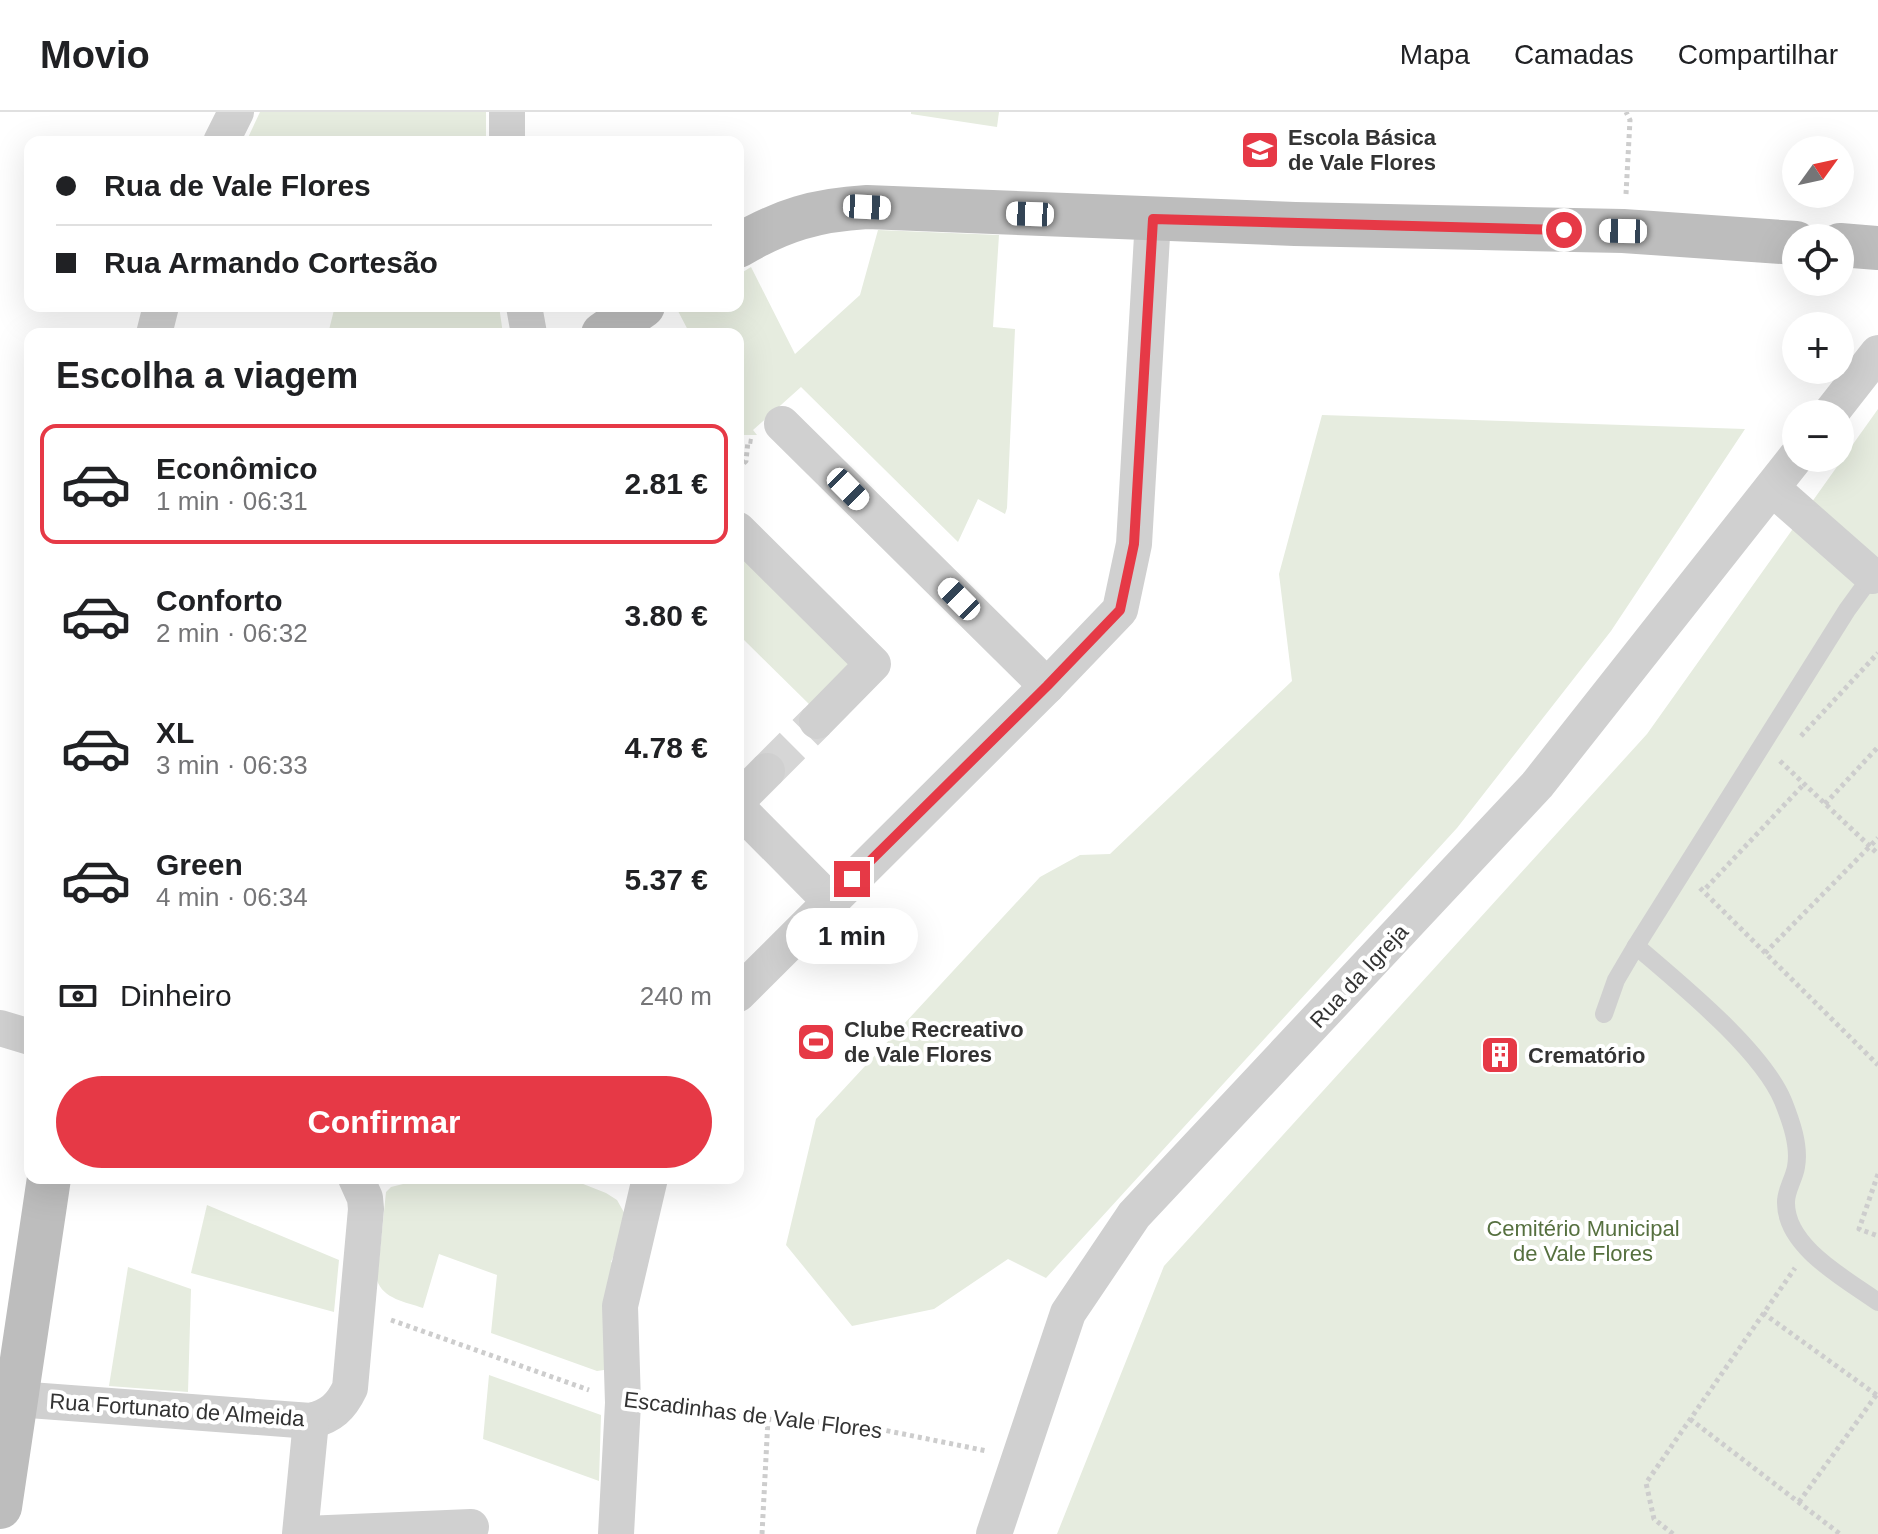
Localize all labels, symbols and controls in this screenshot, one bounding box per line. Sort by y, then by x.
text: Movio [40,34,150,76]
text: Mapa [1400,39,1470,70]
text: Camadas [1514,39,1634,70]
text: Compartilhar [1678,39,1838,70]
place label: Escola Básica de Vale Flores [1288,125,1437,175]
school or university icon: Escola Básica de Vale Flores [1239,129,1281,171]
north arrow [1782,136,1854,208]
map controls [1782,136,1854,472]
text: Rua de Vale Flores [104,169,371,202]
car [842,194,892,220]
car [1006,201,1054,227]
route start [1546,212,1582,248]
car [1599,219,1647,243]
button: locate [1782,224,1854,296]
text: Rua Armando Cortesão [104,246,438,279]
button: + [1782,312,1854,384]
text: Escolha a viagem [56,355,358,396]
button: − [1782,400,1854,472]
icon: car [60,448,132,520]
text: Econômico [156,452,318,485]
car [823,464,873,514]
text: 2.81 € [625,467,708,500]
text: 1 min · 06:31 [156,486,308,516]
car [934,574,984,624]
icon: car [60,580,132,652]
text: Conforto [156,584,283,617]
text: 3.80 € [625,599,708,632]
text: 2 min · 06:32 [156,618,308,648]
icon: car [60,712,132,784]
text: XL [156,716,194,749]
text: 4.78 € [625,731,708,764]
text: 3 min · 06:33 [156,750,308,780]
icon: car [60,844,132,916]
text: Green [156,848,243,881]
route end [834,861,870,897]
text: 5.37 € [625,863,708,896]
text: 4 min · 06:34 [156,882,308,912]
callout: 1 min [786,907,918,963]
street label: Rua da Igreja [1305,919,1414,1033]
text: 1 min [818,921,886,951]
icon: cash [56,974,100,1018]
text: Dinheiro [120,979,232,1012]
text: 240 m [640,981,712,1011]
place label: Clube Recreativo de Vale Flores [844,1017,1024,1067]
sports icon: Clube Recreativo de Vale Flores [795,1021,837,1063]
building icon: Crematório [1479,1034,1521,1076]
place label: Crematório [1528,1043,1645,1068]
button: Confirmar [56,1076,712,1168]
park label: Cemitério Municipal de Vale Flores [1486,1216,1680,1266]
street label: Escadinhas de Vale Flores [622,1387,884,1443]
street label: Rua Fortunato de Almeida [49,1389,306,1431]

